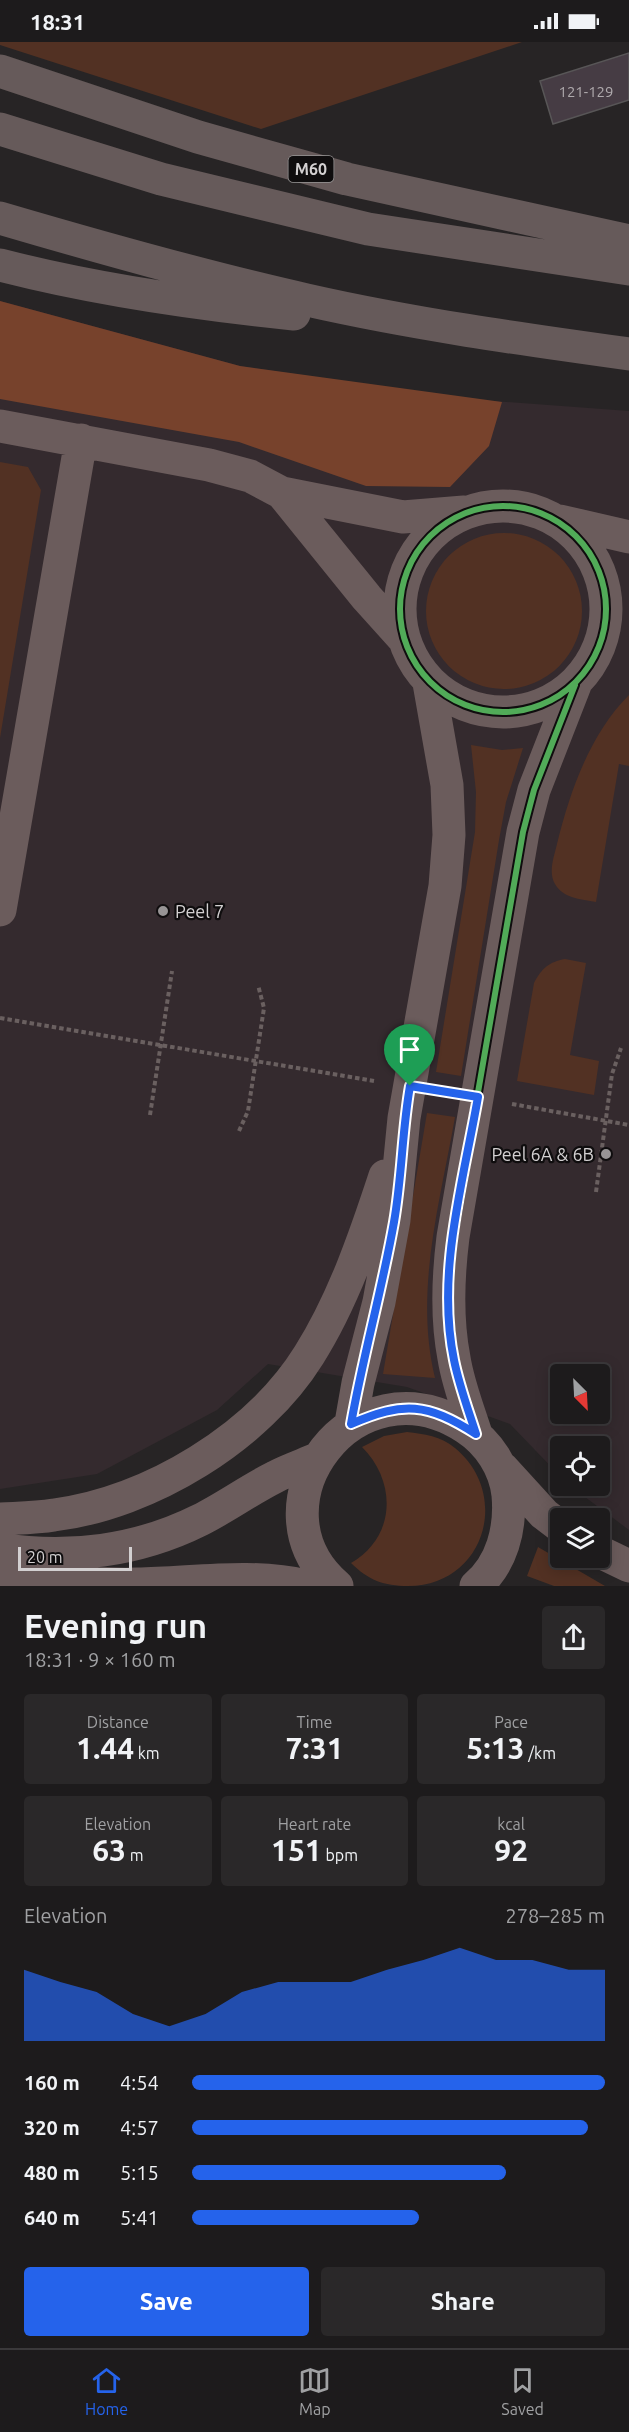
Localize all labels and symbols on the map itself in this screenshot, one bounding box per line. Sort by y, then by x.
house number: 121-129 [558,83,614,100]
road number: M60 [288,156,334,182]
place label: Peel 7 [175,901,224,921]
marker: Peel 7 [156,904,170,918]
pin [384,1024,435,1086]
place label: Peel 6A & 6B [491,1144,594,1164]
marker: Peel 6A & 6B [599,1147,613,1161]
north arrow [550,1364,610,1424]
scale bar [18,1544,132,1572]

